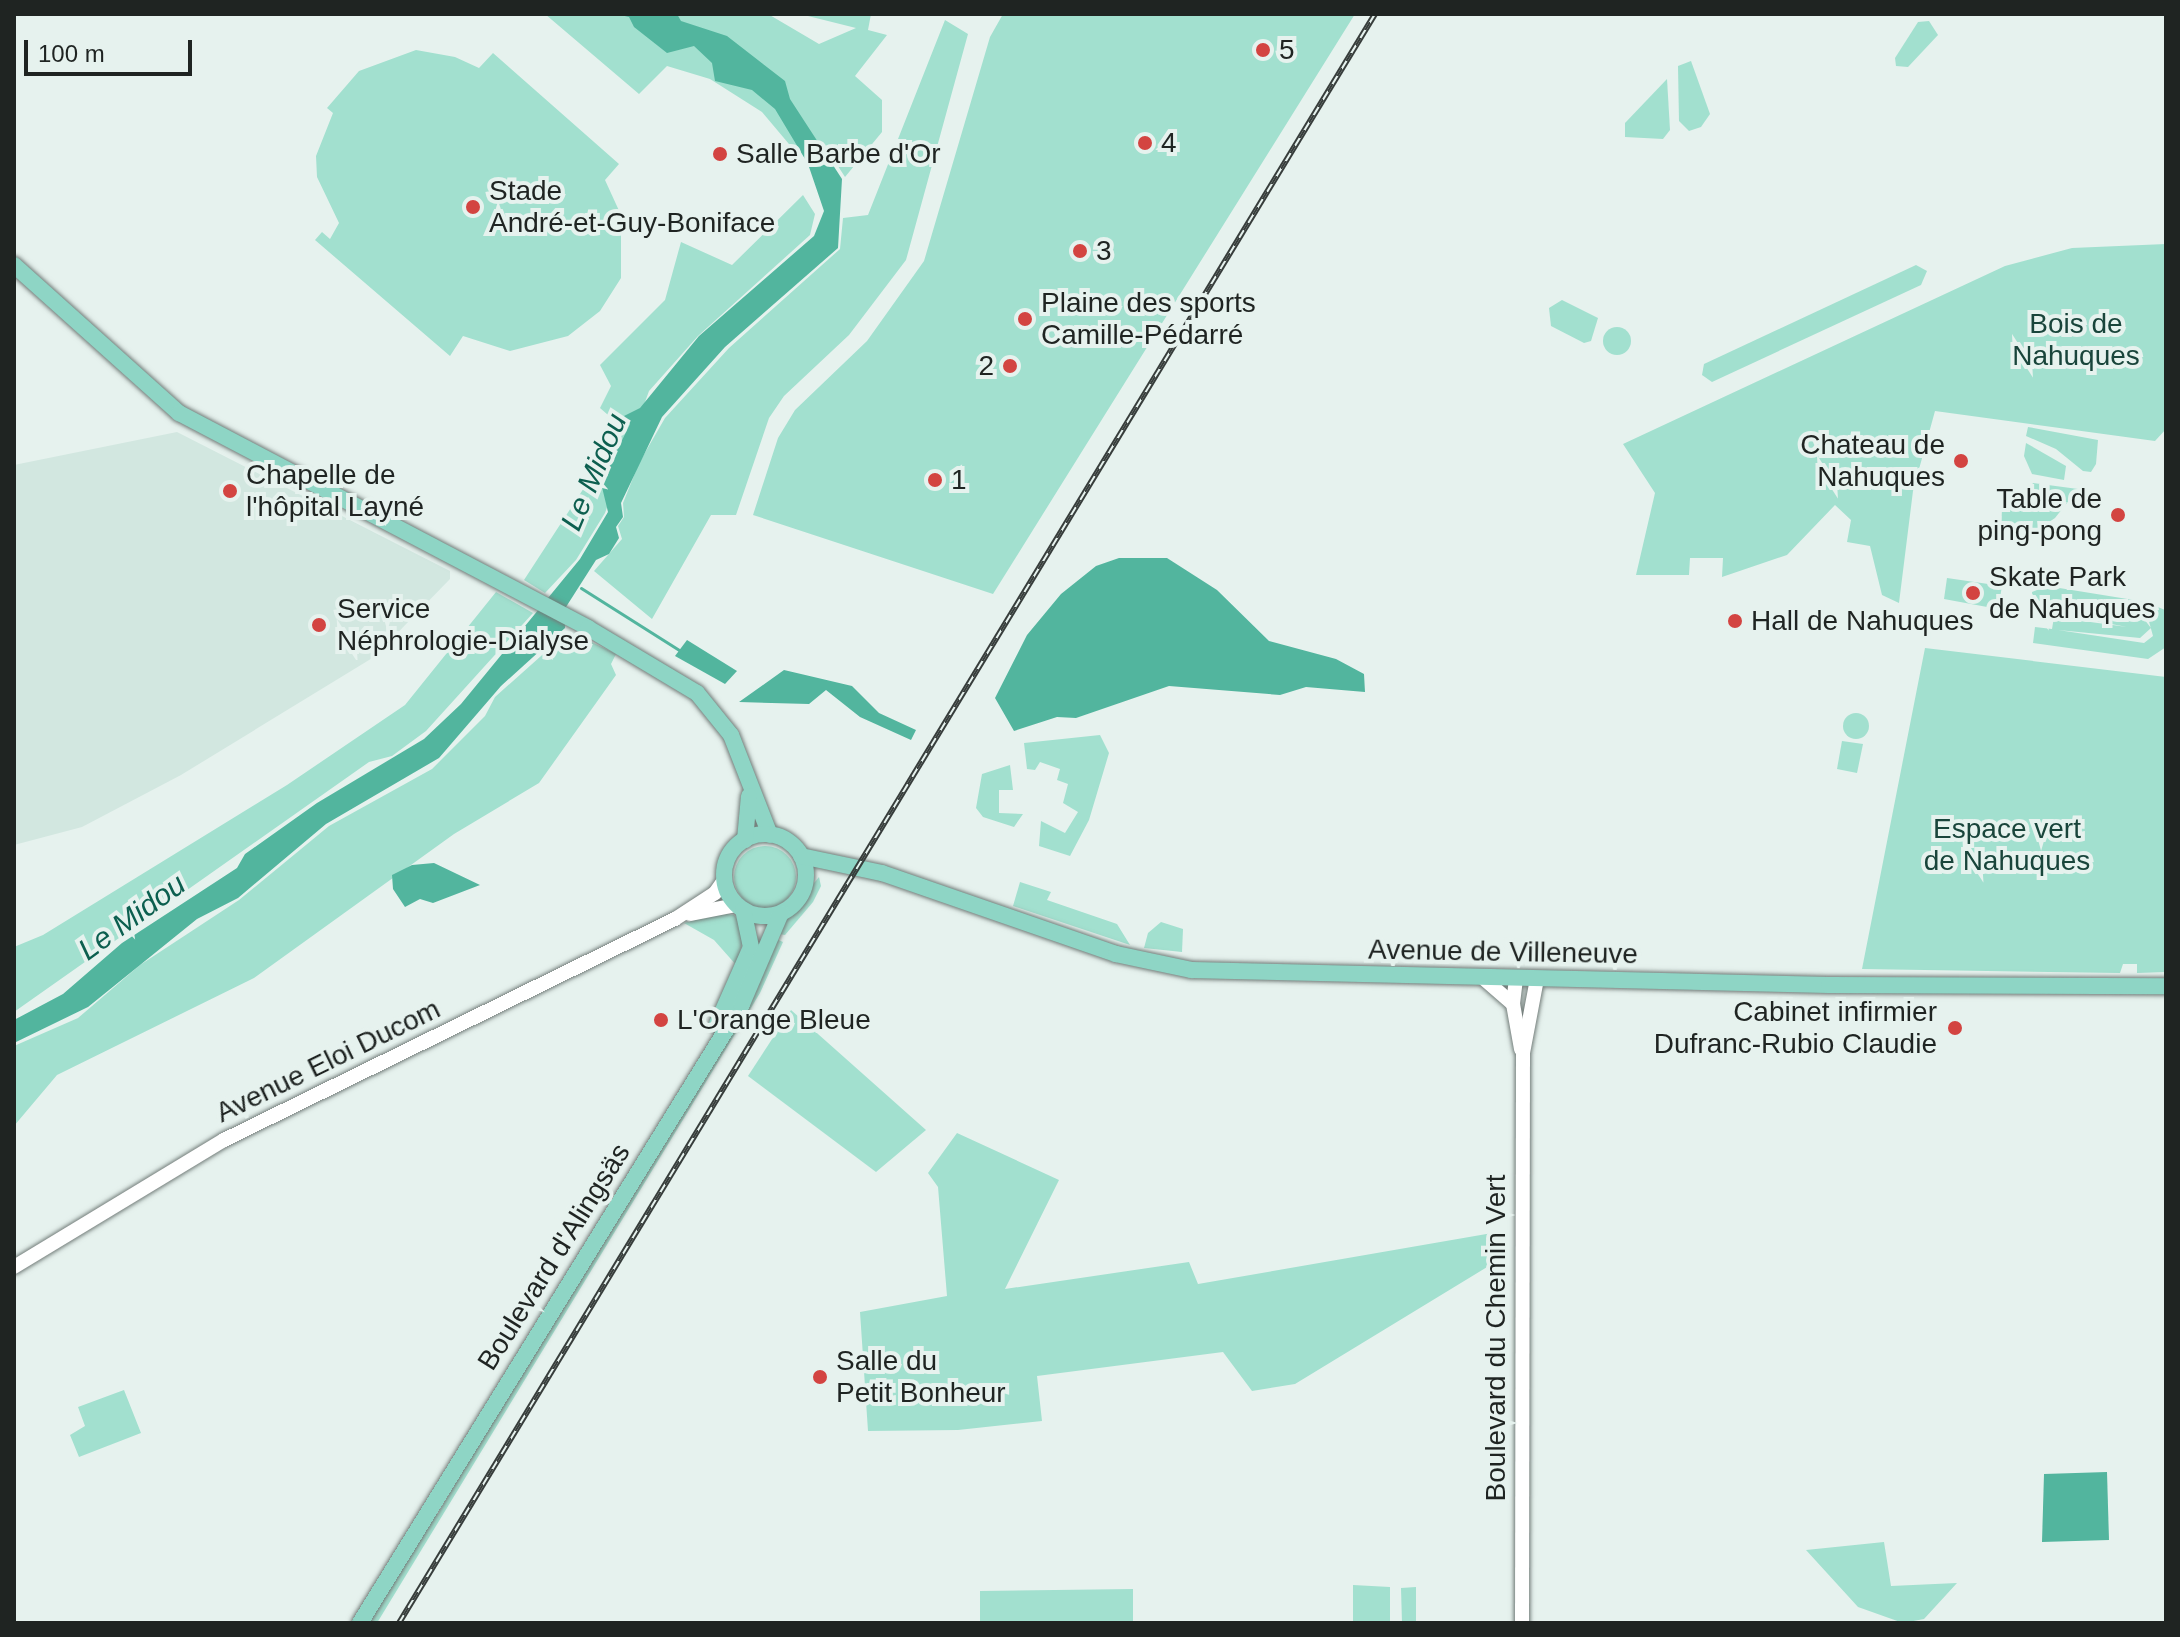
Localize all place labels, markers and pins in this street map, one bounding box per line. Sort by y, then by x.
place label: 5 [1279,33,1295,67]
marker: 5 [1254,41,1272,59]
place label: 4 [1161,126,1177,160]
marker: 4 [1136,134,1154,152]
place label: Salle Barbe d'Or [736,137,941,171]
marker: Salle Barbe d'Or [711,145,729,163]
place label: Stade André-et-Guy-Boniface [489,174,775,240]
marker: Stade André-et-Guy-Boniface [464,198,482,216]
place label: 3 [1096,234,1112,268]
marker: 3 [1071,242,1089,260]
place label: Plaine des sports Camille-Pédarré [1041,286,1256,352]
marker: Plaine des sports Camille-Pédarré [1016,310,1034,328]
place label: 2 [978,349,994,383]
marker: 2 [1001,357,1019,375]
place label: Chateau de Nahuques [1800,428,1945,494]
marker: Chateau de Nahuques [1952,452,1970,470]
place label: Chapelle de l'hôpital Layné [246,458,424,524]
place label: 1 [951,463,967,497]
marker: 1 [926,471,944,489]
marker: Chapelle de l'hôpital Layné [221,482,239,500]
place label: Table de ping-pong [1977,482,2102,548]
marker: Table de ping-pong [2109,506,2127,524]
place label: Skate Park de Nahuques [1989,560,2156,626]
marker: Skate Park de Nahuques [1964,584,1982,602]
place label: Service Néphrologie-Dialyse [337,592,589,658]
place label: Hall de Nahuques [1751,604,1974,638]
marker: Hall de Nahuques [1726,612,1744,630]
marker: Service Néphrologie-Dialyse [308,614,330,636]
place label: Cabinet infirmier Dufranc-Rubio Claudie [1654,995,1937,1061]
place label: L'Orange Bleue [677,1003,871,1037]
marker: L'Orange Bleue [652,1011,670,1029]
marker: Cabinet infirmier Dufranc-Rubio Claudie [1944,1017,1966,1039]
place label: Salle du Petit Bonheur [836,1344,1006,1410]
marker: Salle du Petit Bonheur [811,1368,829,1386]

